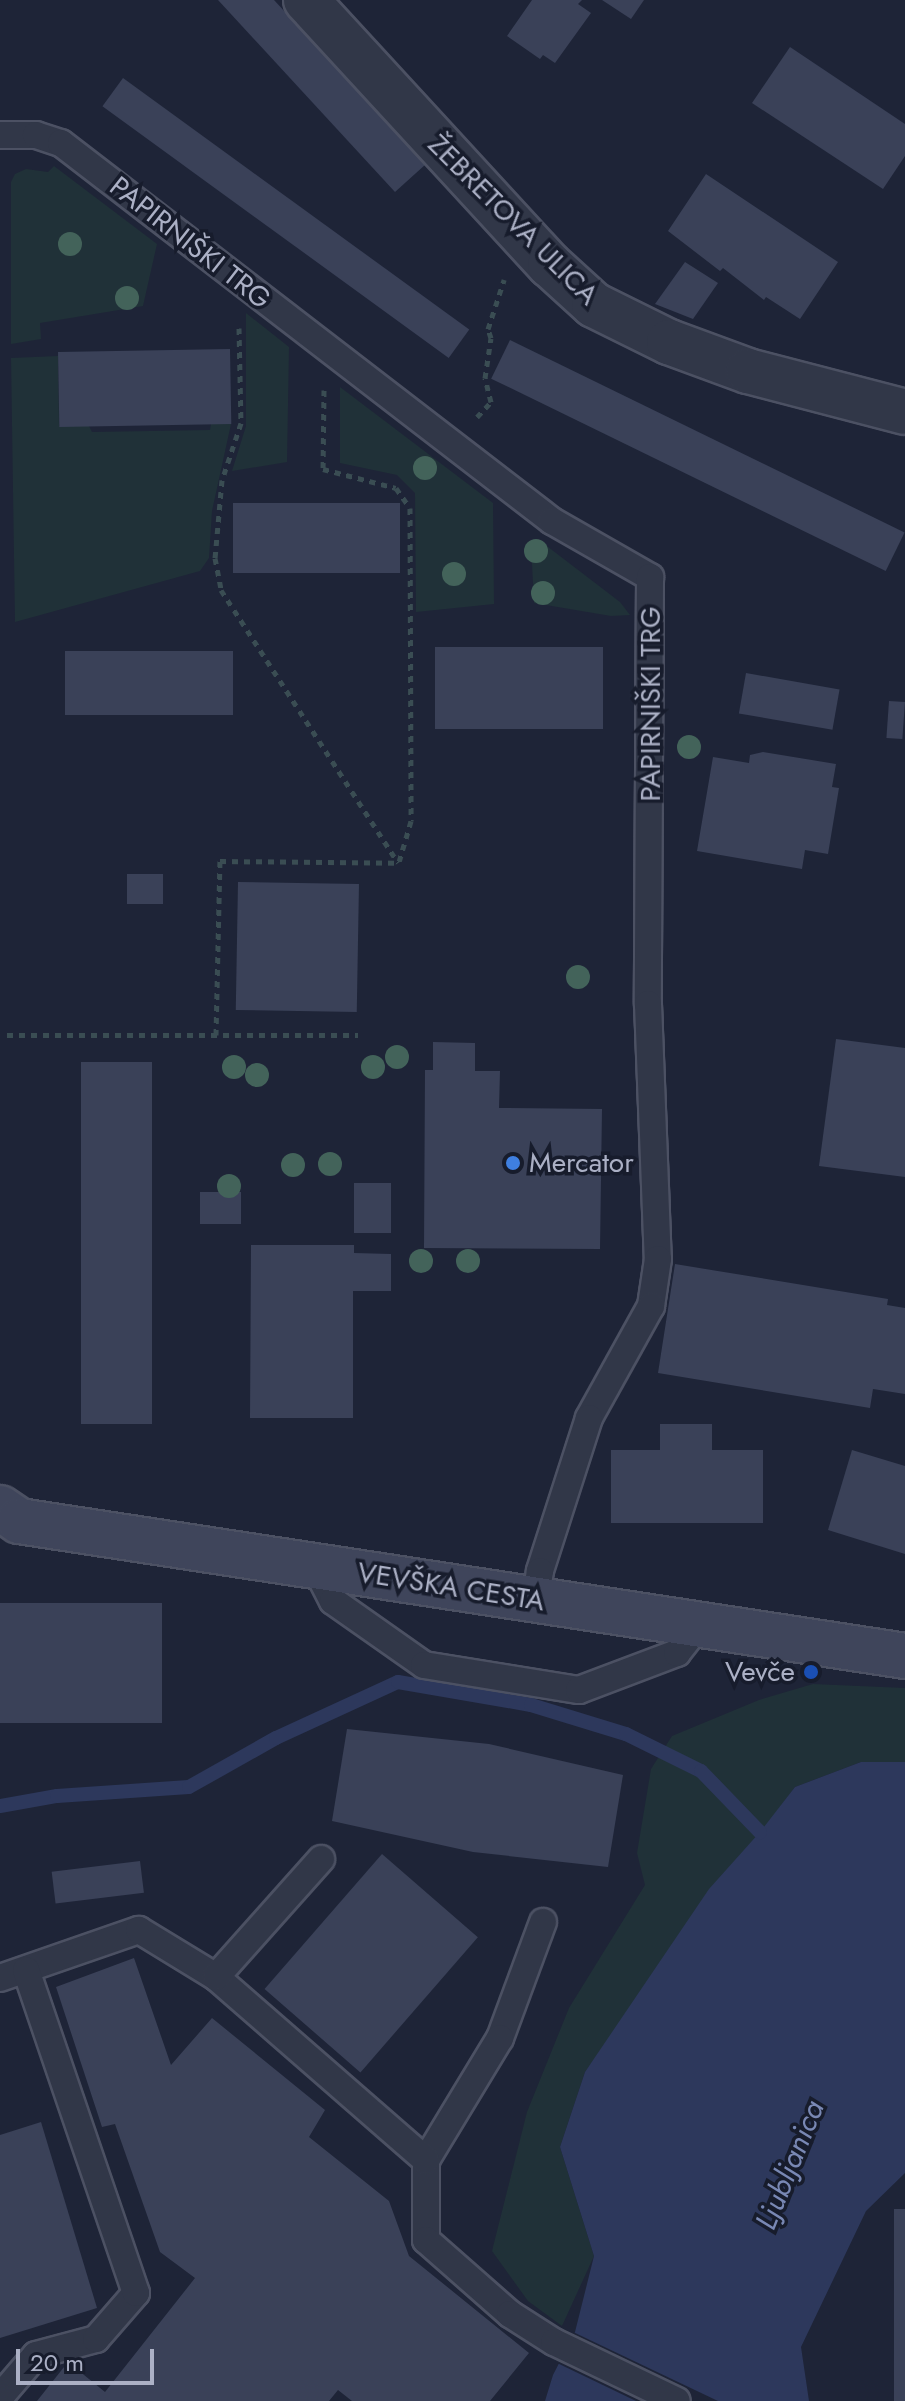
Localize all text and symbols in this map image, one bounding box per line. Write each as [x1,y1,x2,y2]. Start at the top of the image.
street label: ŽEBRETOVA ULICA [421,128,605,312]
street label: PAPIRNIŠKI TRG [103,170,277,316]
street label: PAPIRNIŠKI TRG [634,606,668,802]
place label: Mercator [529,1146,634,1180]
marker: Mercator [504,1154,522,1172]
street label: VEVŠKA CESTA [355,1556,547,1618]
place label: Vevče [725,1655,795,1689]
marker: Vevče [802,1663,820,1681]
water label: Ljubljanica [748,2095,832,2235]
scale bar [20,2333,158,2383]
text: 20 m [30,2345,84,2380]

